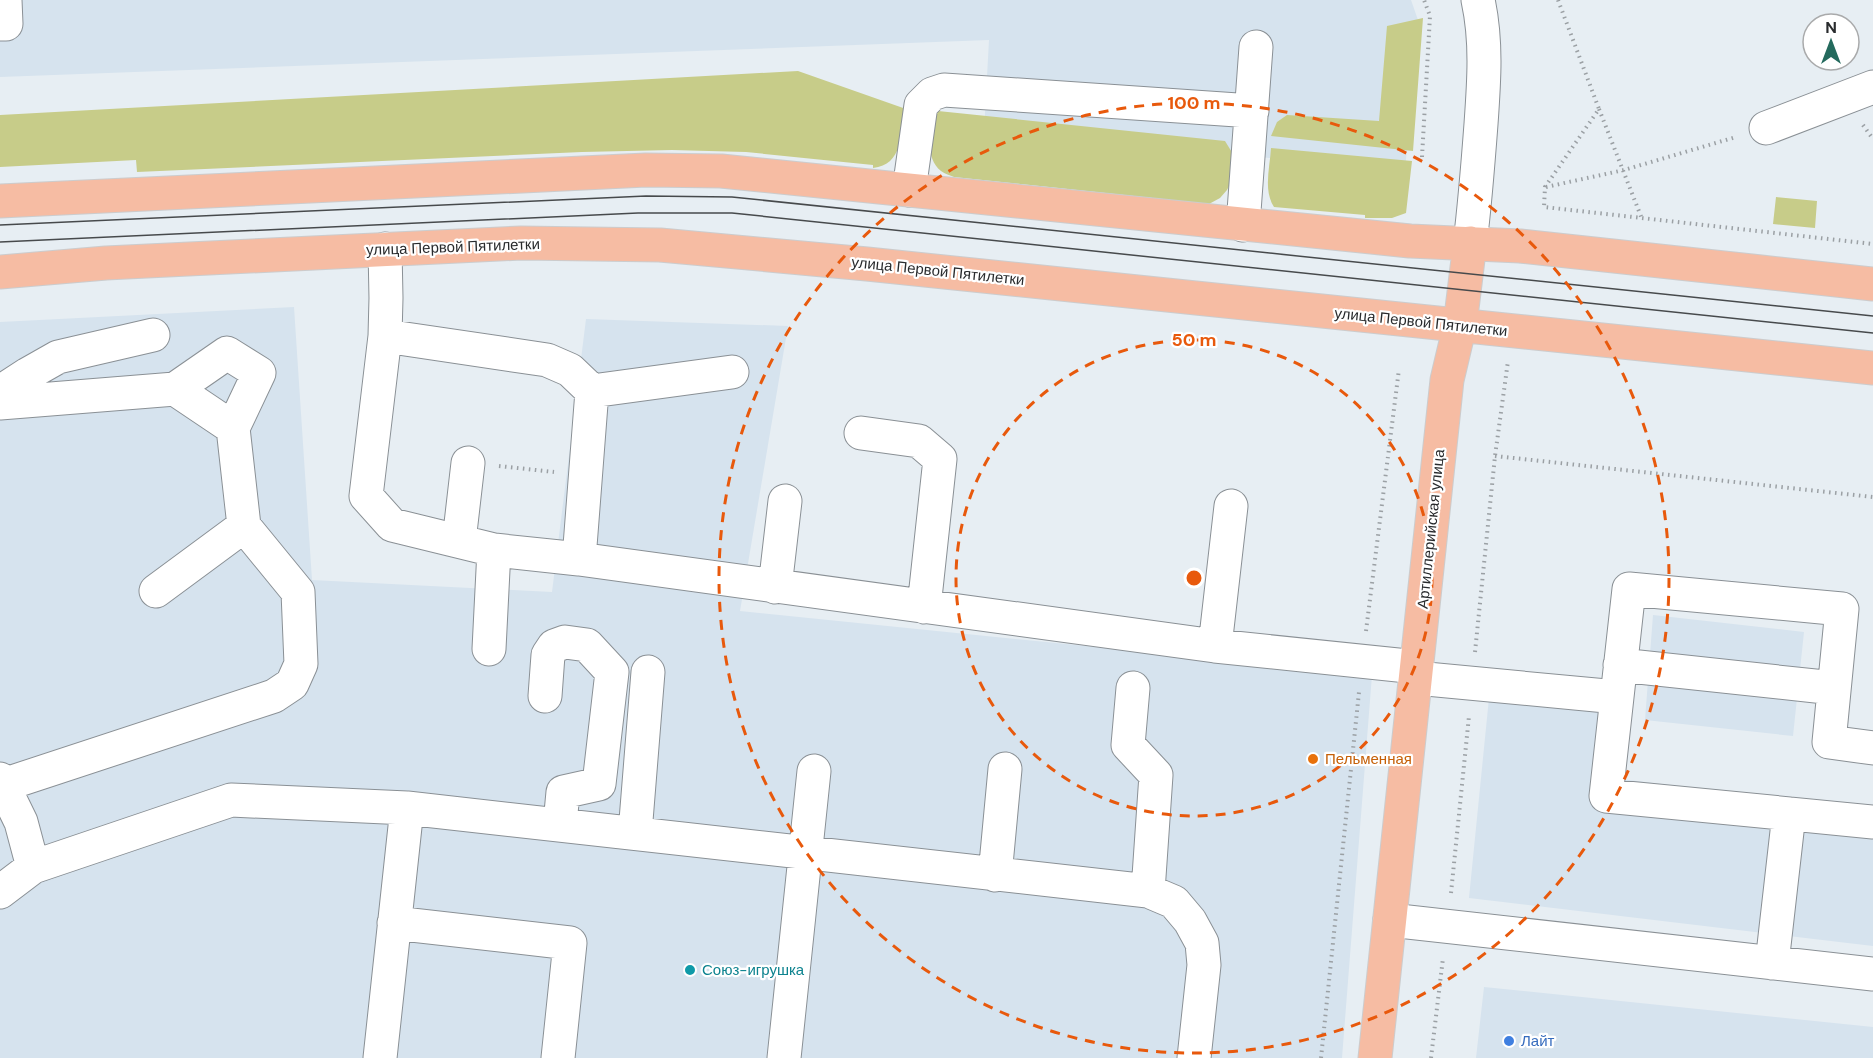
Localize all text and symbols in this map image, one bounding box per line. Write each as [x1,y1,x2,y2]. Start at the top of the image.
north arrow [1801,12,1861,72]
text: N [1825,17,1837,38]
text: 100 m [1167,91,1221,115]
street label: улица Первой Пятилетки [366,234,540,260]
street label: улица Первой Пятилетки [851,252,1025,290]
street label: улица Первой Пятилетки [1334,303,1508,341]
text: 50 m [1171,328,1217,352]
street label: Артиллерийская улица [1413,448,1449,610]
centre of rings [1184,568,1204,588]
place label: Пельменная [1325,749,1412,769]
marker: Пельменная [1306,752,1320,766]
place label: Союз-игрушка [702,960,805,980]
marker: Союз-игрушка [683,963,697,977]
place label: Лайт [1521,1031,1555,1051]
marker: Лайт [1502,1034,1516,1048]

